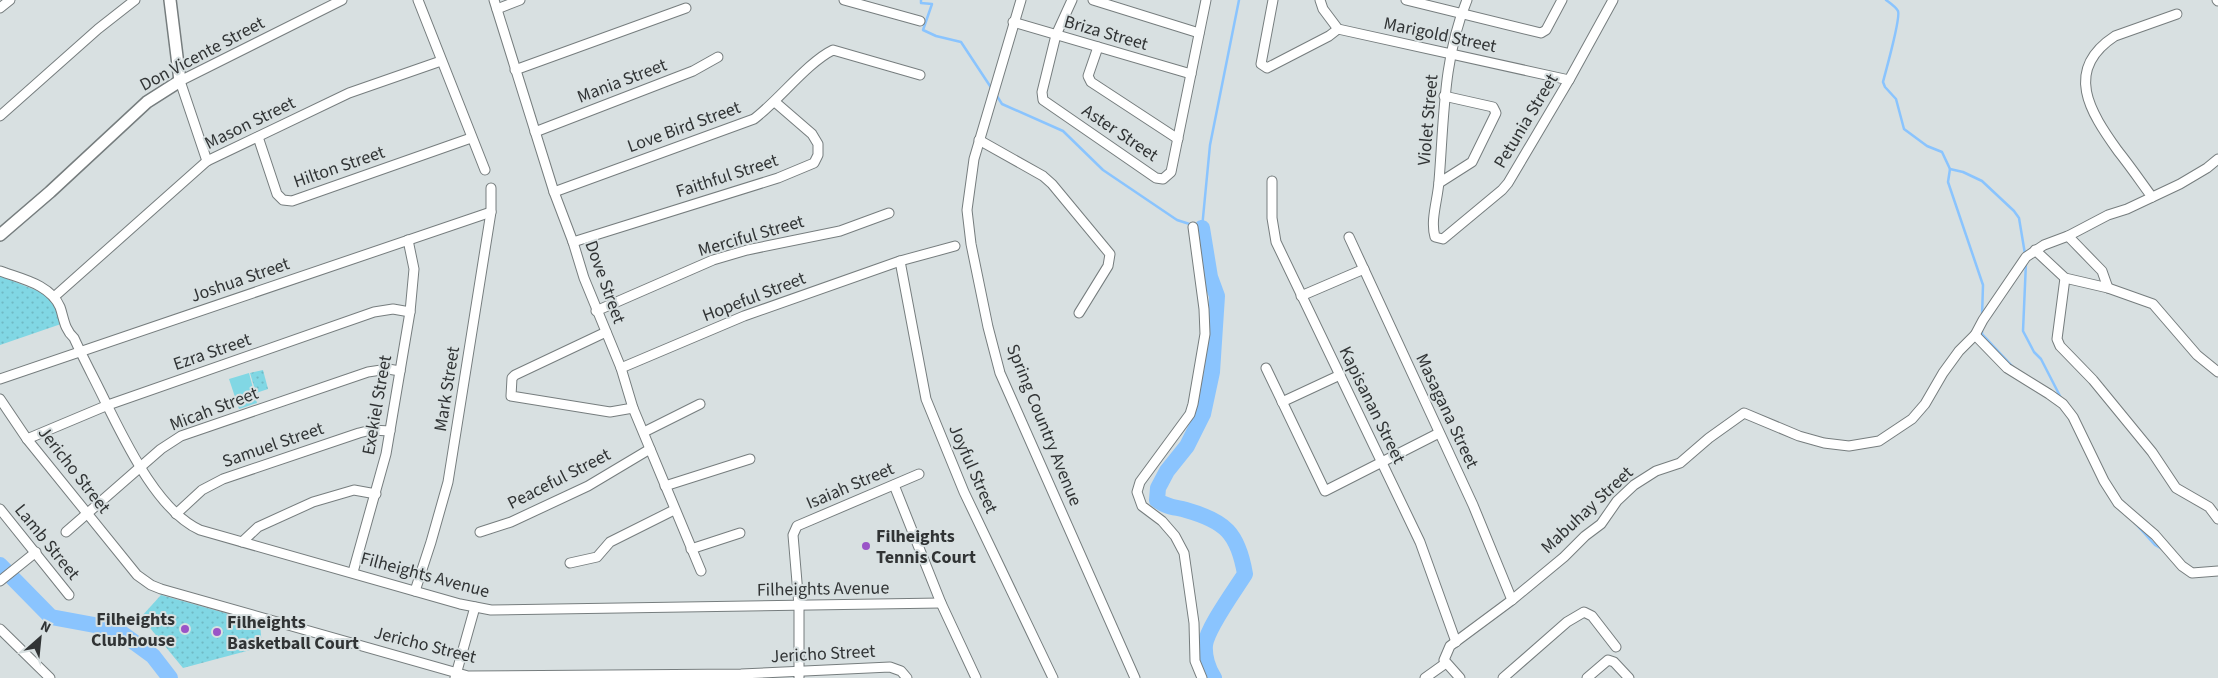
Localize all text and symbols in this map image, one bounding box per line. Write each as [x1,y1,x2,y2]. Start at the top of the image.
street label: Briza Street [1061,9,1151,57]
street label: Don Vicente Street [135,11,269,97]
street label: Marigold Street [1381,11,1499,59]
street label: Mania Street [574,52,670,110]
street label: Petunia Street [1488,69,1564,173]
street label: Violet Street [1412,73,1444,167]
street label: Mason Street [200,90,300,156]
street label: Love Bird Street [624,95,744,159]
street label: Aster Street [1077,98,1163,168]
street label: Hilton Street [290,140,388,194]
street label: Faithful Street [673,148,781,204]
street label: Merciful Street [695,209,807,263]
street label: Dove Street [578,237,632,327]
street label: Joshua Street [187,251,293,309]
street label: Hopeful Street [699,266,809,328]
street label: Ezra Street [170,327,254,377]
street label: Spring Country Avenue [1000,340,1088,510]
street label: Kapisanan Street [1333,342,1411,468]
street label: Mark Street [428,345,466,433]
street label: Masagana Street [1409,349,1485,473]
street label: Exekiel Street [356,353,398,457]
street label: Micah Street [166,381,262,437]
street label: Samuel Street [219,416,327,474]
street label: Joyful Street [942,420,1004,518]
street label: Jericho Street [32,421,116,519]
street label: Peaceful Street [503,442,615,516]
street label: Isaiah Street [802,456,898,516]
street label: Mabuhay Street [1535,461,1639,559]
street label: Lamb Street [9,499,85,585]
place label: Filheights Tennis Court [876,524,976,570]
marker: Filheights Tennis Court [860,540,872,552]
street label: Filheights Avenue [358,546,492,604]
street label: Filheights Avenue [757,575,889,603]
place label: Filheights Clubhouse [91,607,175,653]
place label: Filheights Basketball Court [227,610,359,656]
north arrow [15,613,65,663]
text: N [37,616,54,638]
street label: Jericho Street [371,620,479,670]
marker: Filheights Clubhouse [179,623,191,635]
marker: Filheights Basketball Court [211,626,223,638]
street label: Jericho Street [770,639,876,669]

